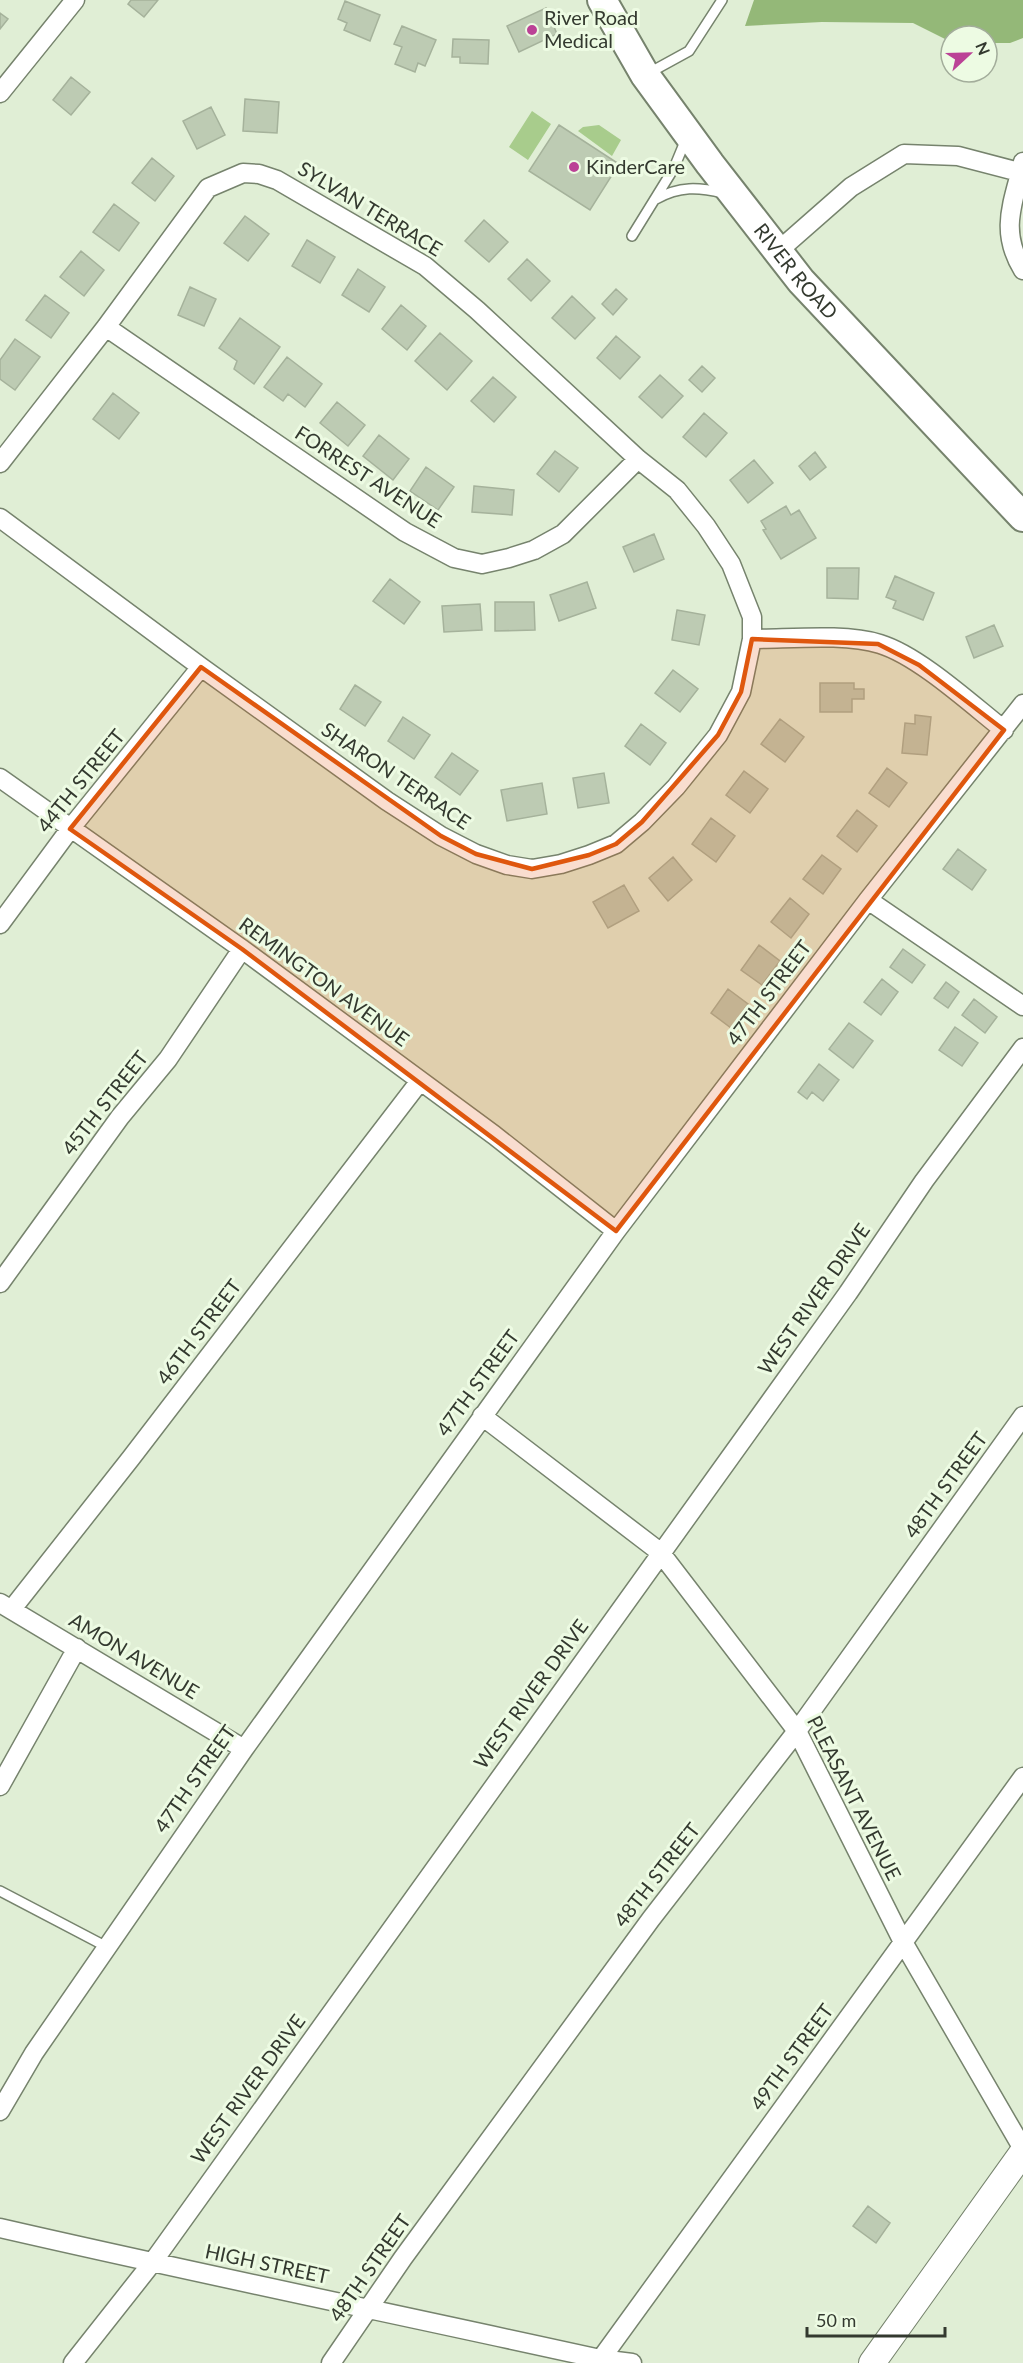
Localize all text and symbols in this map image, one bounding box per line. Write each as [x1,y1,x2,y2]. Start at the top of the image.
place label: River Road Medical [544,5,638,52]
marker: River Road Medical [525,23,539,37]
north arrow [939,24,999,84]
text: N [972,39,994,57]
place label: KinderCare [586,154,685,178]
street label: SYLVAN TERRACE [294,156,447,261]
marker: KinderCare [567,160,581,174]
street label: RIVER ROAD [750,218,843,323]
street label: FORREST AVENUE [291,420,446,532]
street label: SHARON TERRACE [318,716,476,834]
street label: 44TH STREET [31,724,129,837]
street label: REMINGTON AVENUE [235,912,414,1051]
street label: 47TH STREET [721,935,816,1050]
street label: 45TH STREET [56,1045,152,1159]
street label: WEST RIVER DRIVE [752,1218,874,1379]
street label: 46TH STREET [151,1274,246,1389]
street label: 47TH STREET [431,1324,524,1440]
street label: 48TH STREET [899,1426,992,1542]
street label: AMON AVENUE [65,1607,204,1703]
street label: WEST RIVER DRIVE [468,1614,592,1773]
street label: PLEASANT AVENUE [803,1711,907,1884]
street label: 47TH STREET [148,1720,240,1837]
street label: 48TH STREET [608,1817,704,1931]
street label: 49TH STREET [745,1998,838,2114]
street label: WEST RIVER DRIVE [185,2009,309,2168]
street label: 48TH STREET [323,2209,415,2326]
street label: HIGH STREET [203,2238,331,2288]
scale bar [807,2300,945,2338]
text: 50 m [816,2309,856,2331]

